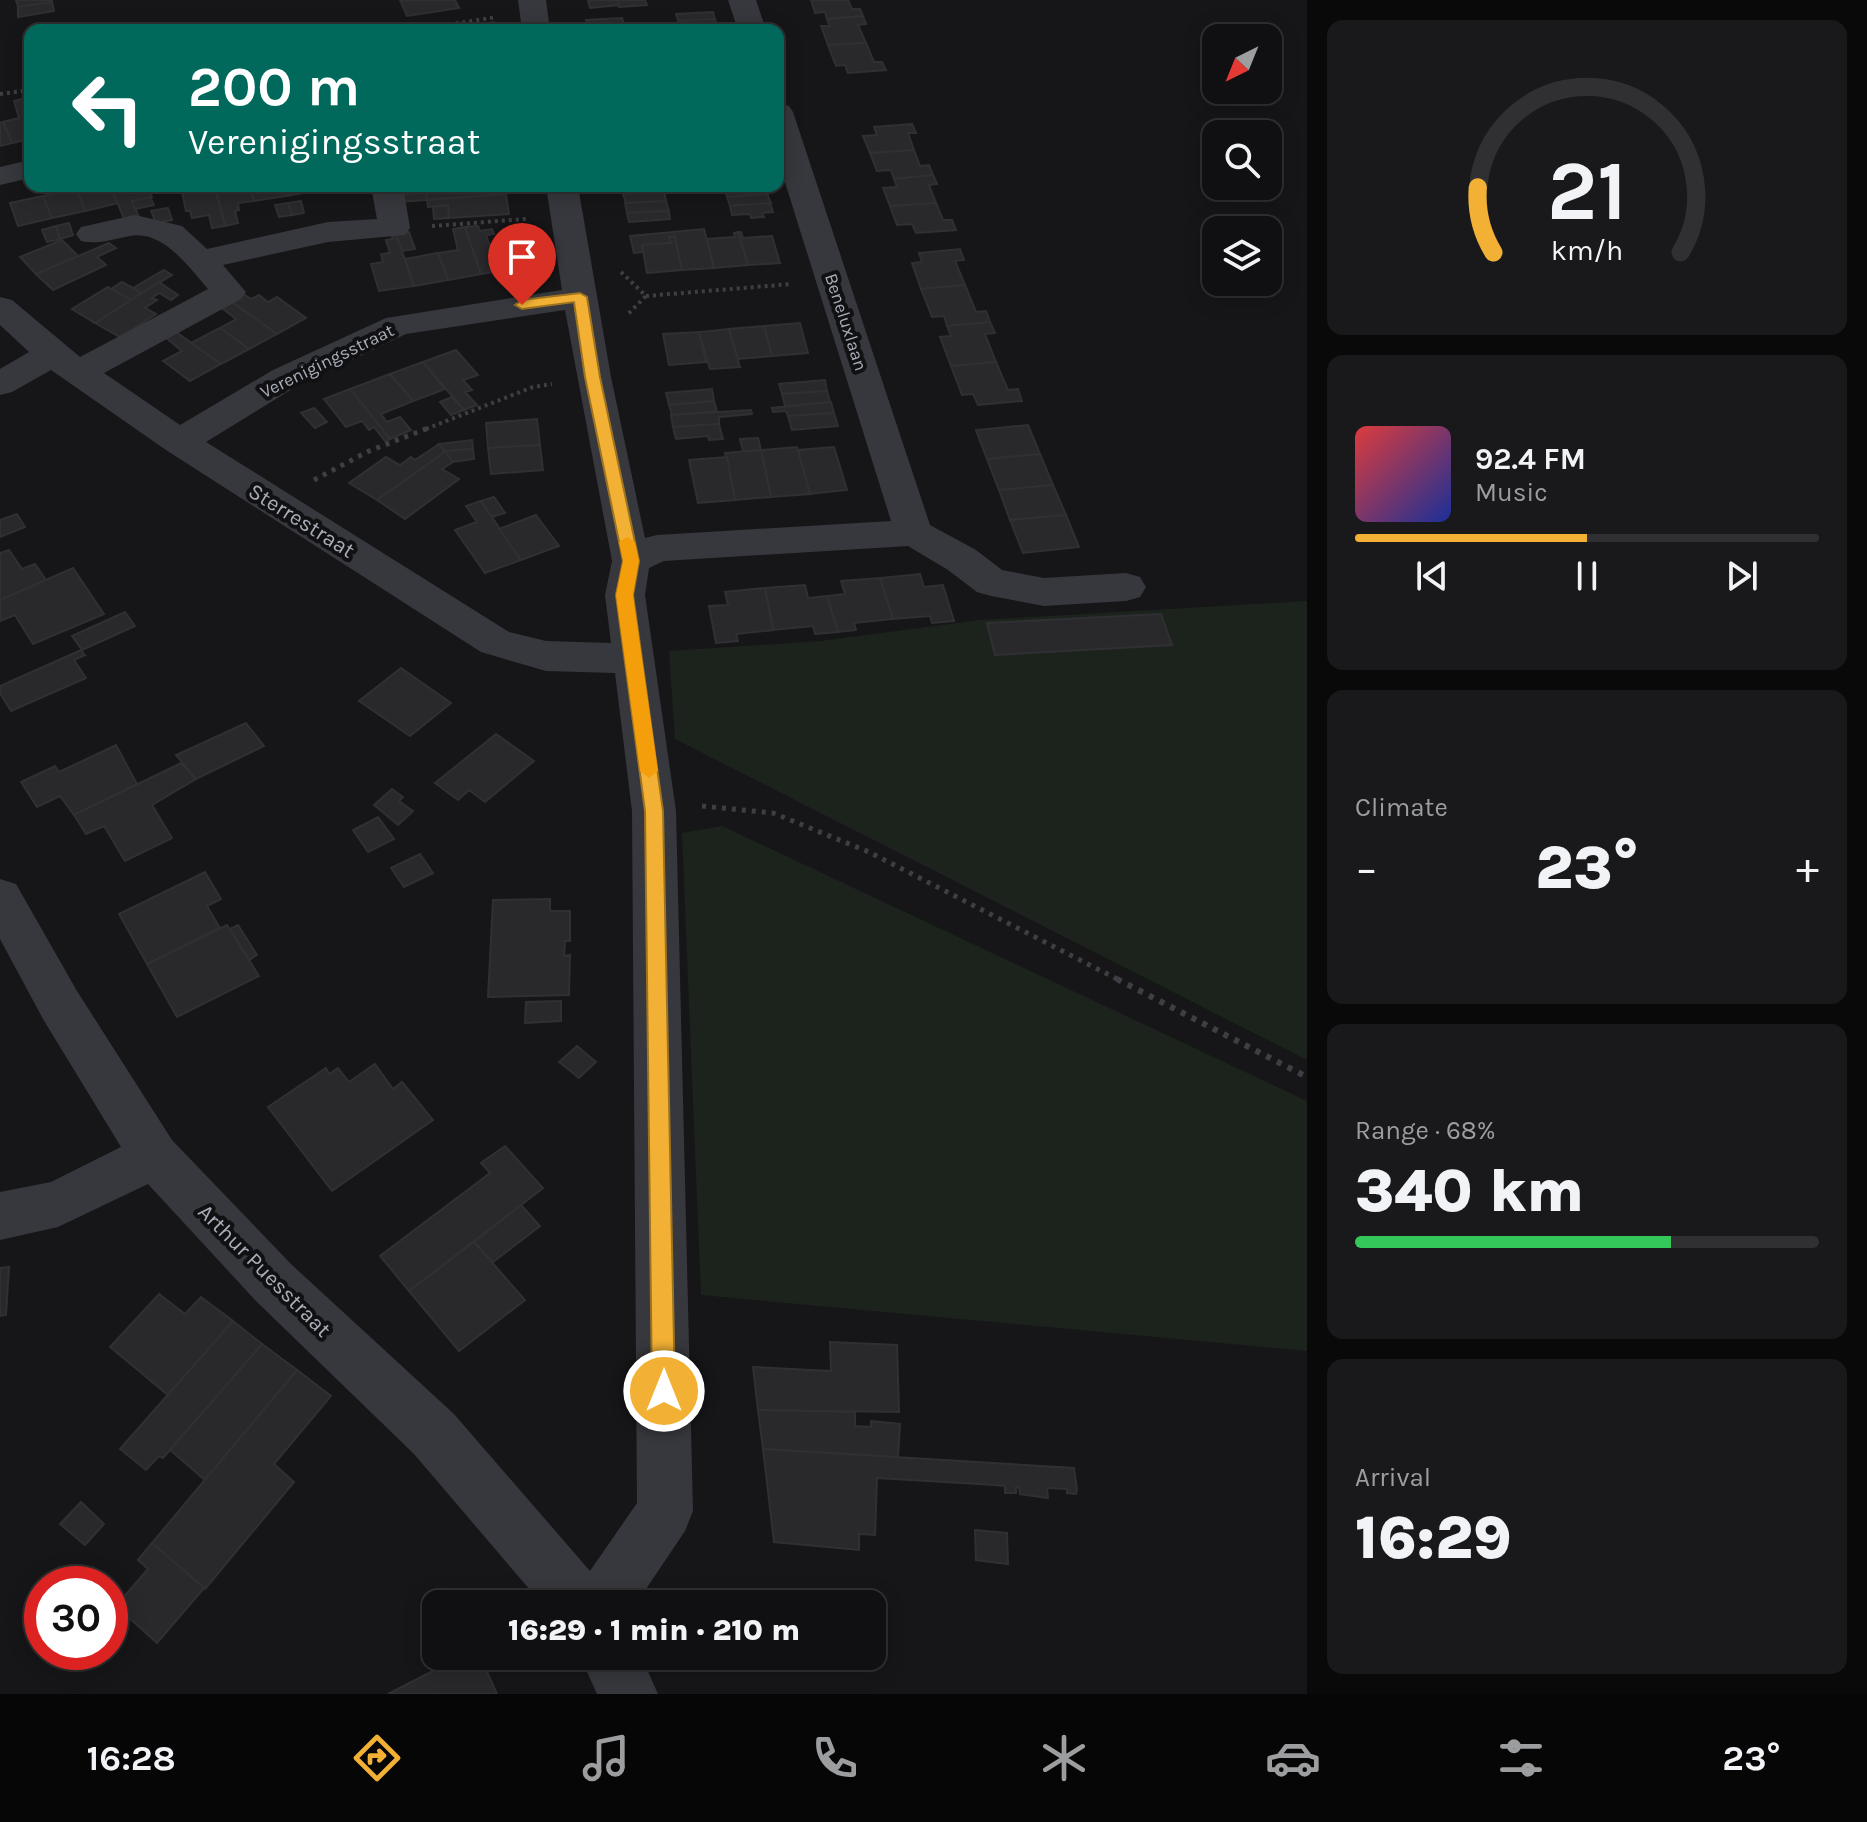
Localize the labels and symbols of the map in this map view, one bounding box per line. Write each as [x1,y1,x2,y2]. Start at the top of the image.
north arrow [1202,24,1282,104]
pin [488,223,556,305]
street label: Beneluxlaan [820,270,872,374]
street label: Verenigingsstraat [257,319,398,403]
street label: Sterrestraat [244,478,359,564]
street label: Arthur Puesstraat [192,1199,336,1343]
position arrow [622,1349,706,1433]
speed limit sign: 30 [24,1566,128,1670]

